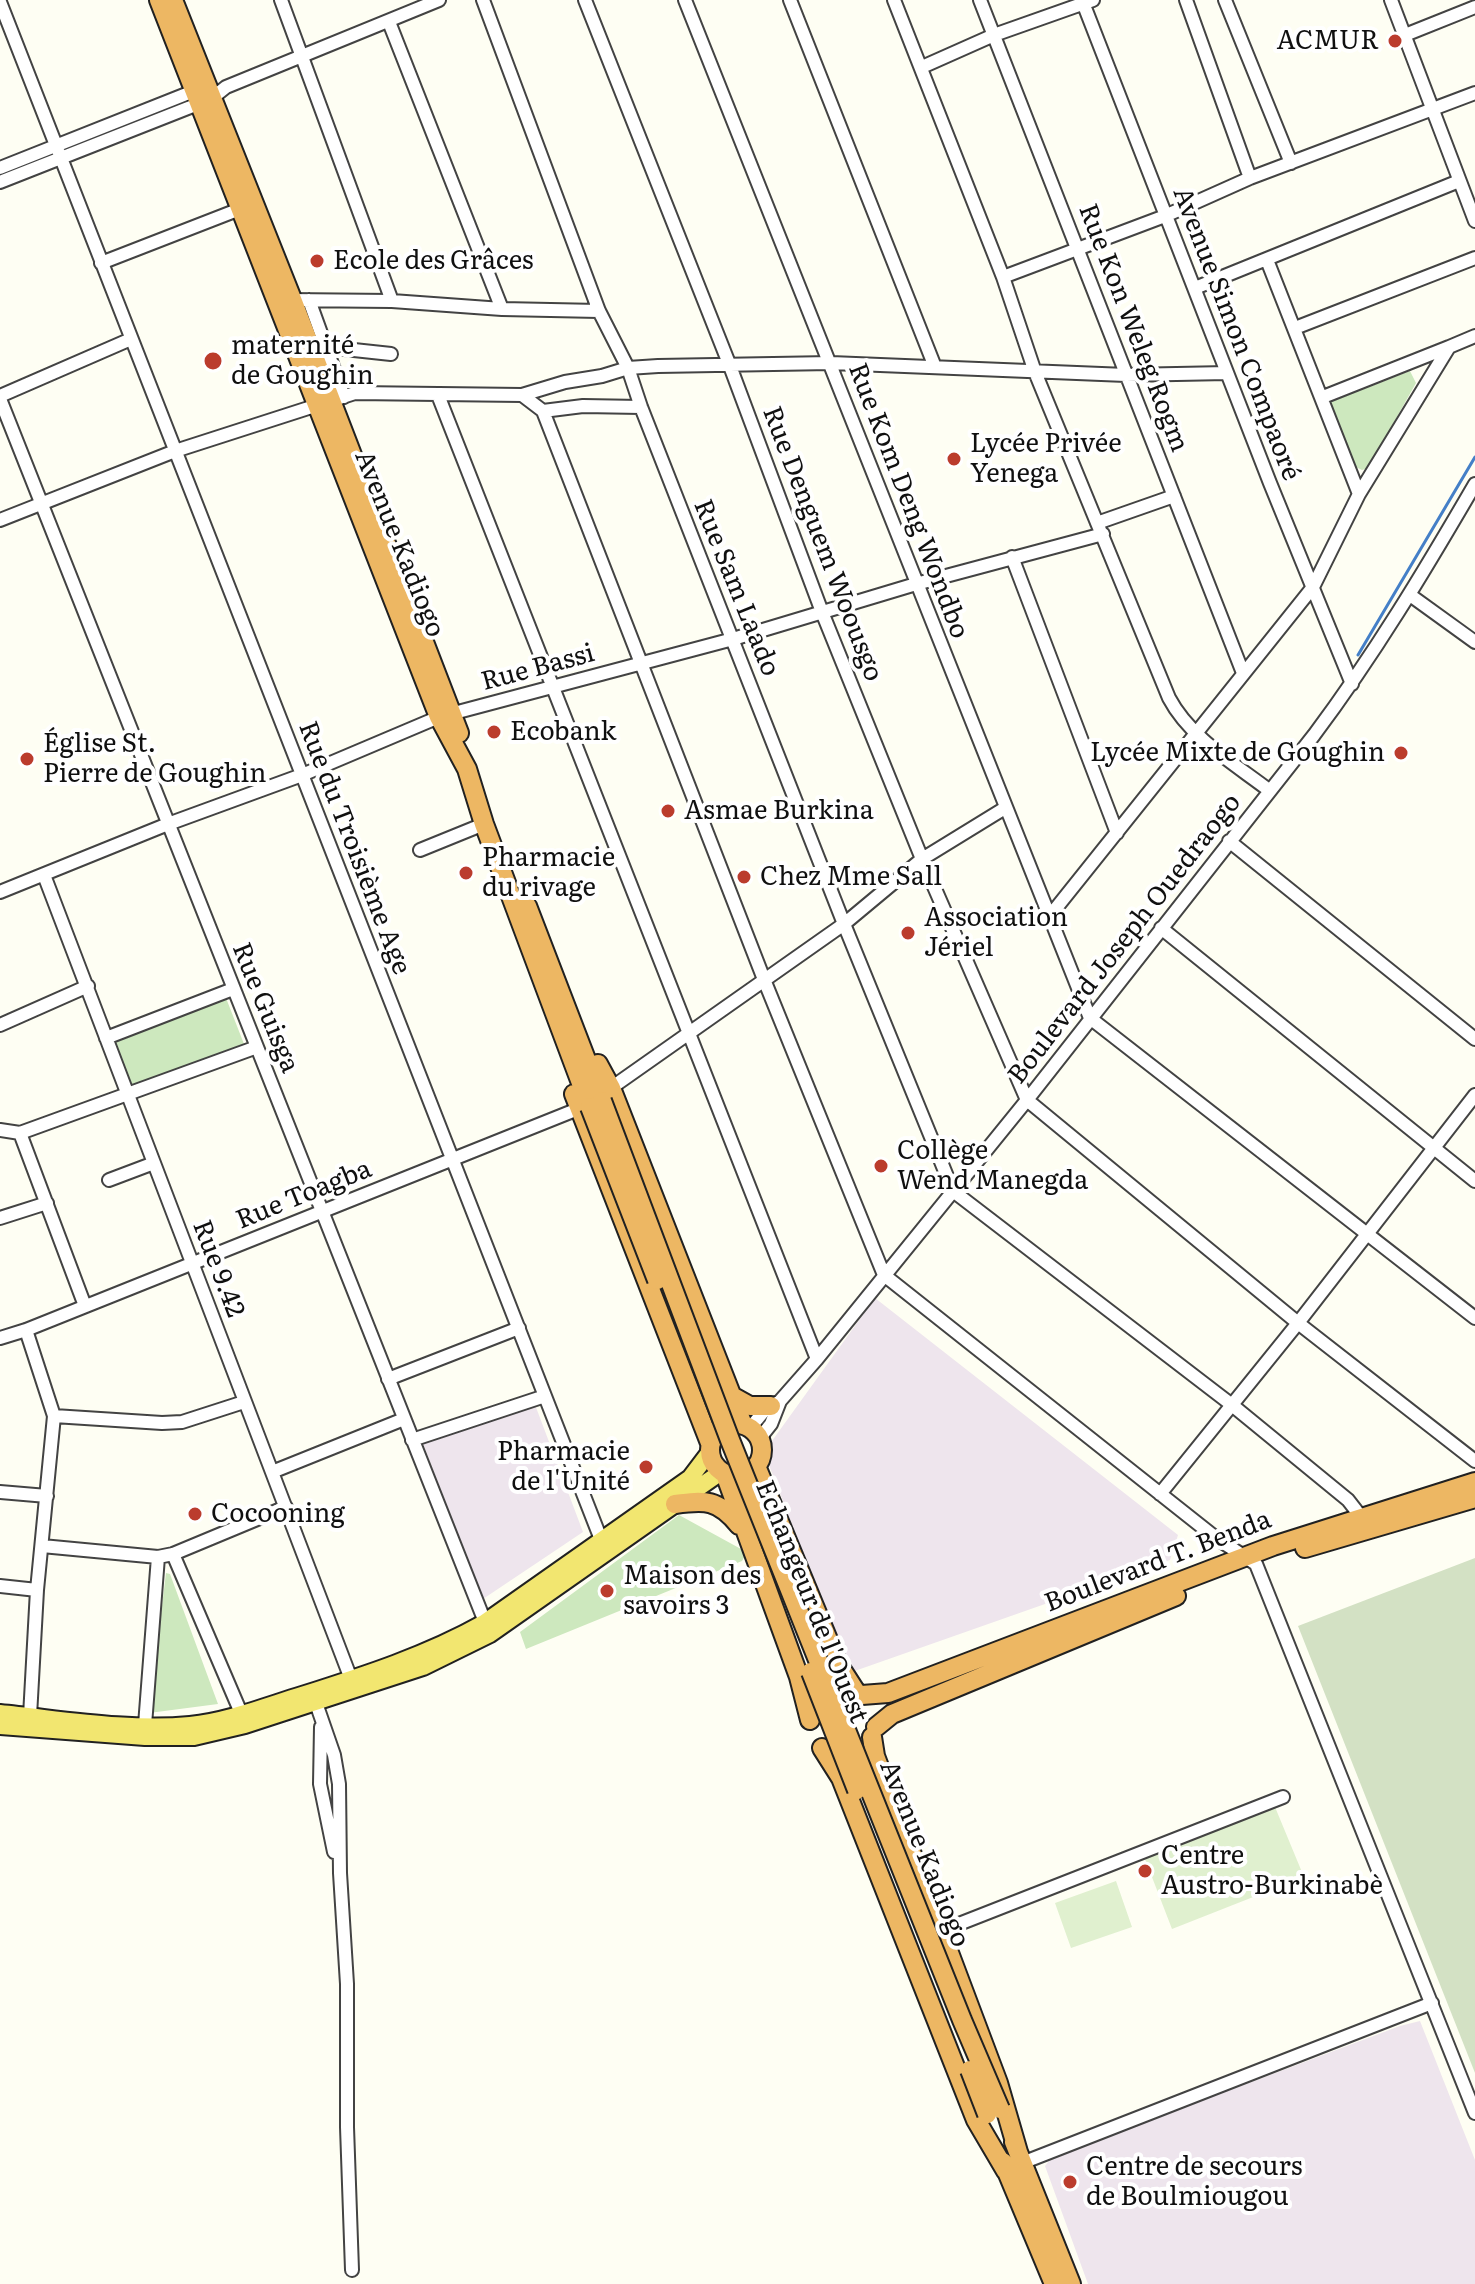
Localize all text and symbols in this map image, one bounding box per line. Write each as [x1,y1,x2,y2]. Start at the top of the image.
place label: ACMUR [1277,25,1379,57]
marker: ACMUR [1386,32,1404,50]
street label: Avenue Simon Compaoré [1166,183,1306,485]
street label: Rue Kon Weleg Rogm [1071,200,1195,456]
place label: Ecole des Grâces [333,245,533,277]
marker: Ecole des Grâces [308,252,326,270]
place label: maternité de Goughin [231,330,374,392]
marker: maternité de Goughin [202,350,224,372]
street label: Rue Kom Deng Wondbo [841,359,975,643]
street label: Rue Denguem Woousgo [755,402,889,686]
place label: Lycée Privée Yenega [970,428,1122,490]
street label: Avenue Kadiogo [347,446,451,642]
marker: Lycée Privée Yenega [945,450,963,468]
street label: Rue Sam Laado [686,495,786,681]
street label: Rue Bassi [478,638,598,698]
place label: Ecobank [510,716,616,748]
street label: Rue du Troisième Age [291,717,417,979]
marker: Ecobank [485,723,503,741]
place label: Église St. Pierre de Goughin [43,728,266,790]
place label: Lycée Mixte de Goughin [1090,737,1385,769]
marker: Lycée Mixte de Goughin [1392,744,1410,762]
marker: Église St. Pierre de Goughin [18,750,36,768]
street label: Boulevard Joseph Ouedraogo [1002,788,1248,1090]
place label: Asmae Burkina [684,795,874,827]
marker: Asmae Burkina [659,802,677,820]
place label: Pharmacie du rivage [482,842,615,904]
place label: Chez Mme Sall [760,861,942,893]
marker: Pharmacie du rivage [457,864,475,882]
marker: Chez Mme Sall [735,868,753,886]
place label: Association Jériel [924,902,1068,964]
marker: Association Jériel [899,924,917,942]
street label: Rue Guisga [225,938,305,1078]
place label: Collège Wend Manegda [897,1135,1088,1196]
street label: Rue Toagba [232,1154,376,1236]
marker: Collège Wend Manegda [872,1157,890,1175]
street label: Rue 9.42 [185,1216,251,1322]
place label: Pharmacie de l'Unité [497,1436,630,1498]
marker: Pharmacie de l'Unité [637,1458,655,1476]
street label: Echangeur de l'Ouest [748,1476,874,1728]
place label: Cocooning [211,1498,345,1530]
street label: Boulevard T. Benda [1040,1504,1276,1620]
marker: Cocooning [186,1505,204,1523]
place label: Maison des savoirs 3 [623,1560,761,1622]
marker: Maison des savoirs 3 [598,1582,616,1600]
street label: Avenue Kadiogo [872,1756,976,1952]
place label: Centre Austro-Burkinabè [1161,1840,1383,1902]
marker: Centre Austro-Burkinabè [1136,1862,1154,1880]
place label: Centre de secours de Boulmiougou [1086,2151,1303,2212]
marker: Centre de secours de Boulmiougou [1061,2173,1079,2191]

